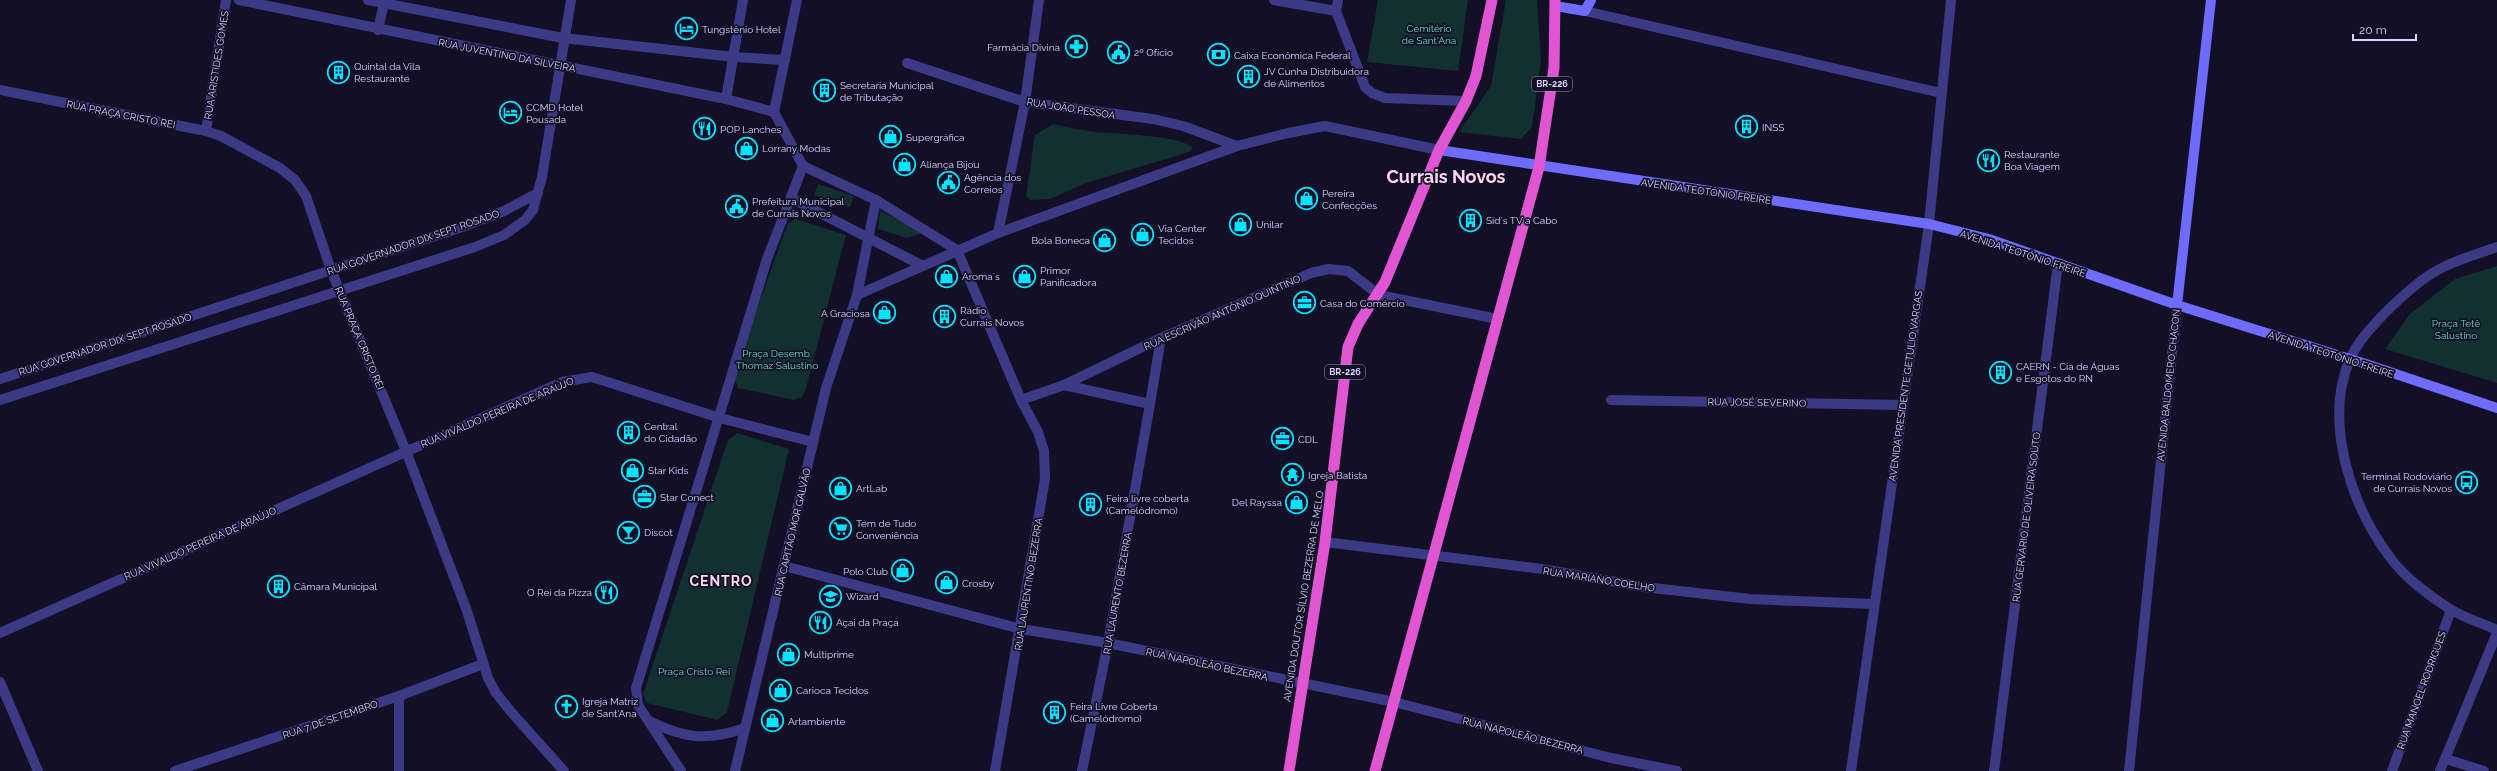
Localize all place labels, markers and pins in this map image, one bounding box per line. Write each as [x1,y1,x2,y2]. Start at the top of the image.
hotel icon: Tungstênio Hotel [674,16,700,42]
place label: Tungstênio Hotel [702,24,781,35]
pharmacy icon: Farmácia Divina [1063,34,1089,60]
public building icon: 2º Ofício [1105,39,1131,65]
place label: Farmácia Divina [987,42,1060,53]
bank icon: Caixa Econômica Federal [1206,42,1232,68]
place label: 2º Ofício [1134,47,1173,58]
place label: Caixa Econômica Federal [1234,50,1351,61]
building icon: Quintal da Vila Restaurante [325,59,351,85]
place label: Quintal da Vila Restaurante [354,61,420,84]
building icon: JV Cunha Distribuidora de Alimentos [1236,64,1262,90]
place label: JV Cunha Distribuidora de Alimentos [1264,66,1369,89]
building icon: Secretaria Municipal de Tributação [811,78,837,104]
place label: Secretaria Municipal de Tributação [840,80,934,103]
hotel icon: CCMD Hotel Pousada [497,100,523,126]
place label: CCMD Hotel Pousada [526,102,583,125]
building icon: INSS [1733,114,1759,140]
restaurant icon: POP Lanches [691,116,717,142]
place label: INSS [1762,122,1784,133]
place label: POP Lanches [720,124,782,135]
shop icon: Supergráfica [877,124,903,150]
place label: Supergráfica [906,132,964,143]
shop icon: Lorrany Modas [733,135,759,161]
place label: Lorrany Modas [762,143,831,154]
restaurant icon: Restaurante Boa Viagem [1976,147,2002,173]
place label: Restaurante Boa Viagem [2004,149,2060,172]
shop icon: Aliança Bijou [892,151,918,177]
place label: Aliança Bijou [920,159,979,170]
public building icon: Agência dos Correios [935,170,961,196]
place label: Agência dos Correios [964,172,1021,195]
shop icon: Pereira Confecções [1294,186,1320,212]
place label: Pereira Confecções [1322,188,1377,211]
public building icon: Prefeitura Municipal de Currais Novos [723,194,749,220]
place label: Prefeitura Municipal de Currais Novos [752,196,844,219]
building icon: Sid´s TV a Cabo [1458,207,1484,233]
shop icon: Unilar [1227,211,1253,237]
place label: Sid´s TV a Cabo [1486,215,1557,226]
place label: Unilar [1256,219,1284,230]
shop icon: Via Center Tecidos [1130,221,1156,247]
place label: Via Center Tecidos [1158,223,1207,246]
shop icon: Bola Boneca [1092,227,1118,253]
place label: Bola Boneca [1031,235,1090,246]
shop icon: Aroma´s [934,263,960,289]
shop icon: Primor Panificadora [1011,263,1037,289]
place label: Primor Panificadora [1040,265,1097,288]
place label: Aroma´s [962,271,1000,282]
office icon: Casa do Comércio [1292,290,1318,316]
place label: Casa do Comércio [1320,298,1405,309]
shop icon: A Graciosa [872,300,898,326]
building icon: Rádio Currais Novos [932,303,958,329]
place label: Rádio Currais Novos [960,305,1024,328]
place label: A Graciosa [821,308,870,319]
building icon: CAERN - Cia de Águas e Esgotos do RN [1988,359,2014,385]
place label: CAERN - Cia de Águas e Esgotos do RN [2016,361,2120,384]
building icon: Central do Cidadão [616,419,642,445]
place label: Central do Cidadão [644,421,697,444]
office icon: CDL [1270,426,1296,452]
place label: CDL [1298,434,1318,445]
shop icon: Star Kids [620,457,646,483]
temple icon: Igreja Batista [1280,462,1306,488]
place label: Star Kids [648,465,688,476]
bus stop icon: Terminal Rodoviário de Currais Novos [2454,469,2480,495]
place label: Igreja Batista [1308,470,1367,481]
place label: Terminal Rodoviário de Currais Novos [2361,471,2452,494]
shop icon: ArtLab [827,475,853,501]
place label: ArtLab [856,483,887,494]
office icon: Star Conect [631,484,657,510]
shop icon: Del Rayssa [1284,489,1310,515]
building icon: Feira livre coberta (Camelódromo) [1078,491,1104,517]
place label: Star Conect [660,492,715,503]
place label: Feira livre coberta (Camelódromo) [1106,493,1189,516]
place label: Del Rayssa [1232,497,1282,508]
supermarket icon: Tem de Tudo Conveniência [828,516,854,542]
place label: Tem de Tudo Conveniência [856,518,918,541]
bar icon: Discot [616,519,642,545]
place label: Discot [644,527,673,538]
shop icon: Polo Club [890,558,916,584]
place label: Polo Club [843,566,888,577]
shop icon: Crosby [933,570,959,596]
building icon: Câmara Municipal [266,573,292,599]
place label: Crosby [962,578,995,589]
restaurant icon: O Rei da Pizza [594,579,620,605]
place label: Câmara Municipal [294,581,377,592]
school or university icon: Wizard [818,583,844,609]
place label: O Rei da Pizza [527,587,592,598]
place label: Wizard [846,591,879,602]
restaurant icon: Açai da Praça [807,609,833,635]
place label: Açai da Praça [836,617,899,628]
shop icon: Multiprime [776,641,802,667]
place label: Multiprime [804,649,854,660]
shop icon: Carioca Tecidos [767,677,793,703]
place label: Carioca Tecidos [796,685,869,696]
church icon: Igreja Matriz de Sant'Ana [553,694,579,720]
place label: Igreja Matriz de Sant'Ana [582,696,638,719]
building icon: Feira Livre Coberta (Camelódromo) [1042,699,1068,725]
place label: Feira Livre Coberta (Camelódromo) [1070,701,1157,724]
shop icon: Artambiente [760,708,786,734]
place label: Artambiente [788,716,846,727]

